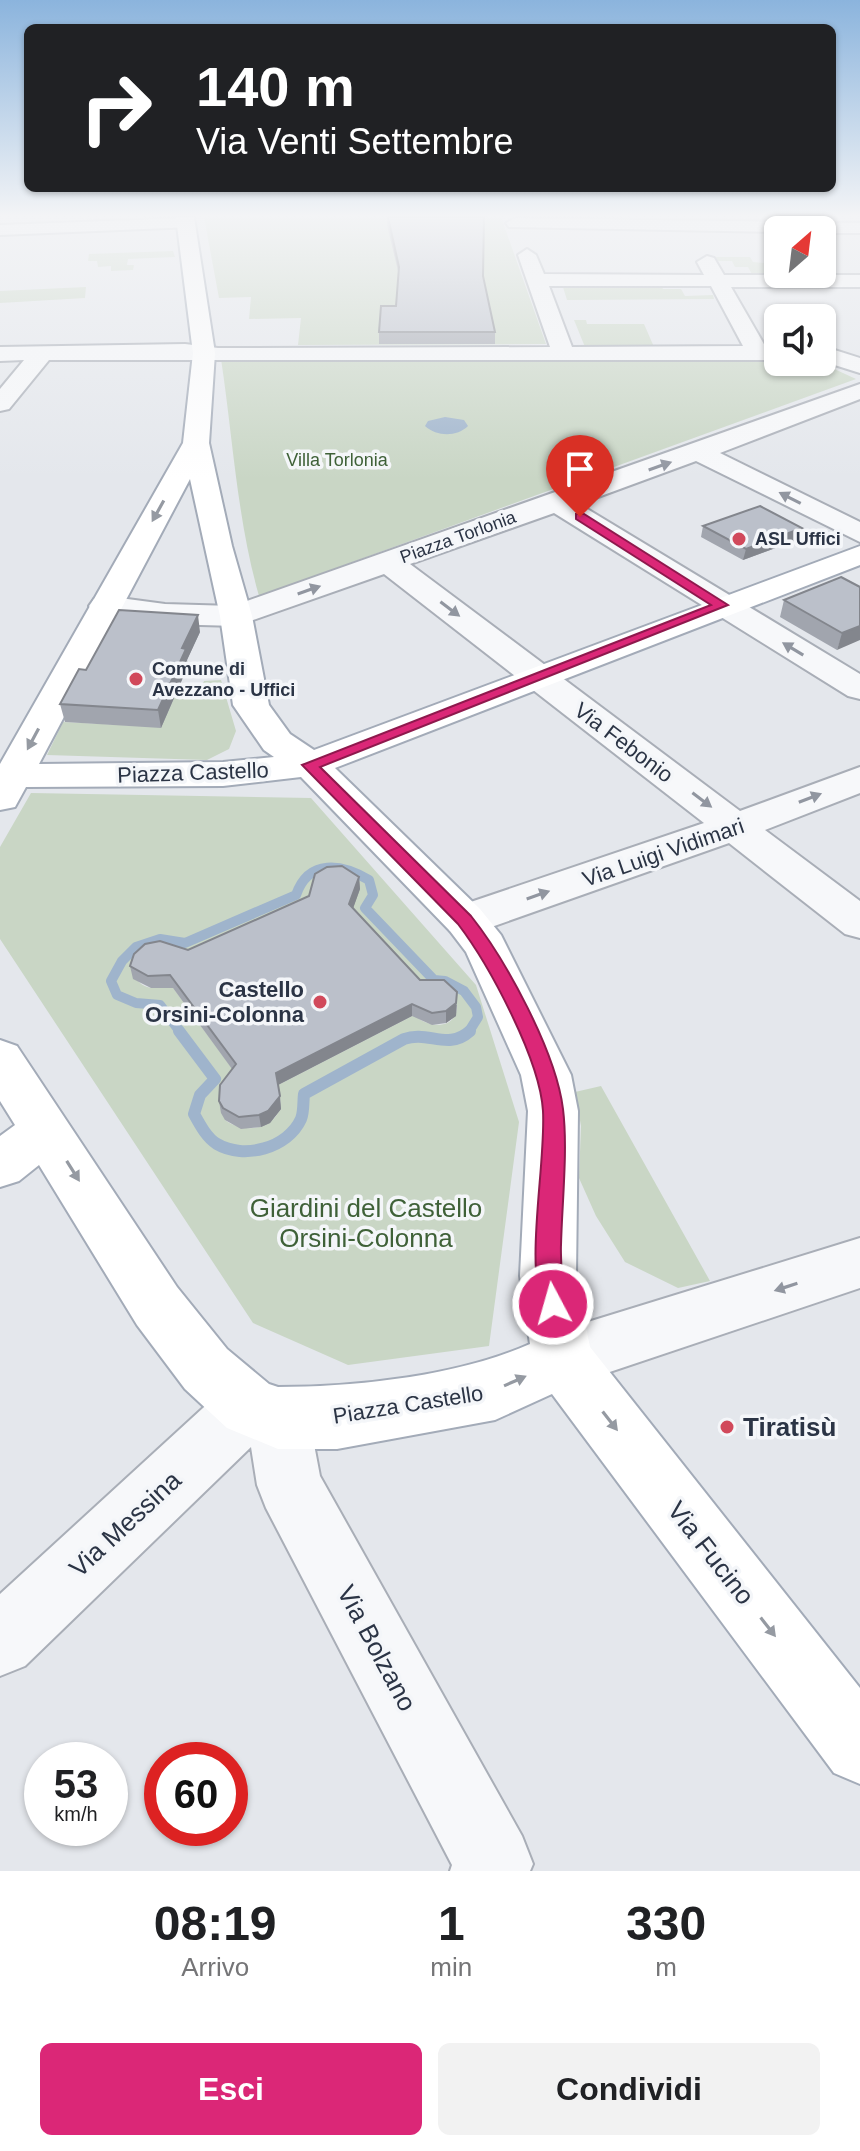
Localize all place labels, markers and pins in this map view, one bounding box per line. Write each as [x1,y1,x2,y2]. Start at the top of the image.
pin [546,435,614,517]
place label: ASL Uffici [755,529,841,549]
marker: ASL Uffici [730,530,748,548]
place label: Comune di Avezzano - Uffici [152,659,295,700]
marker: Comune di Avezzano - Uffici [127,670,145,688]
place label: Castello Orsini-Colonna [145,977,305,1027]
marker: Castello Orsini-Colonna [311,993,329,1011]
place label: Tiratisù [743,1412,836,1442]
marker: Tiratisù [718,1418,736,1436]

